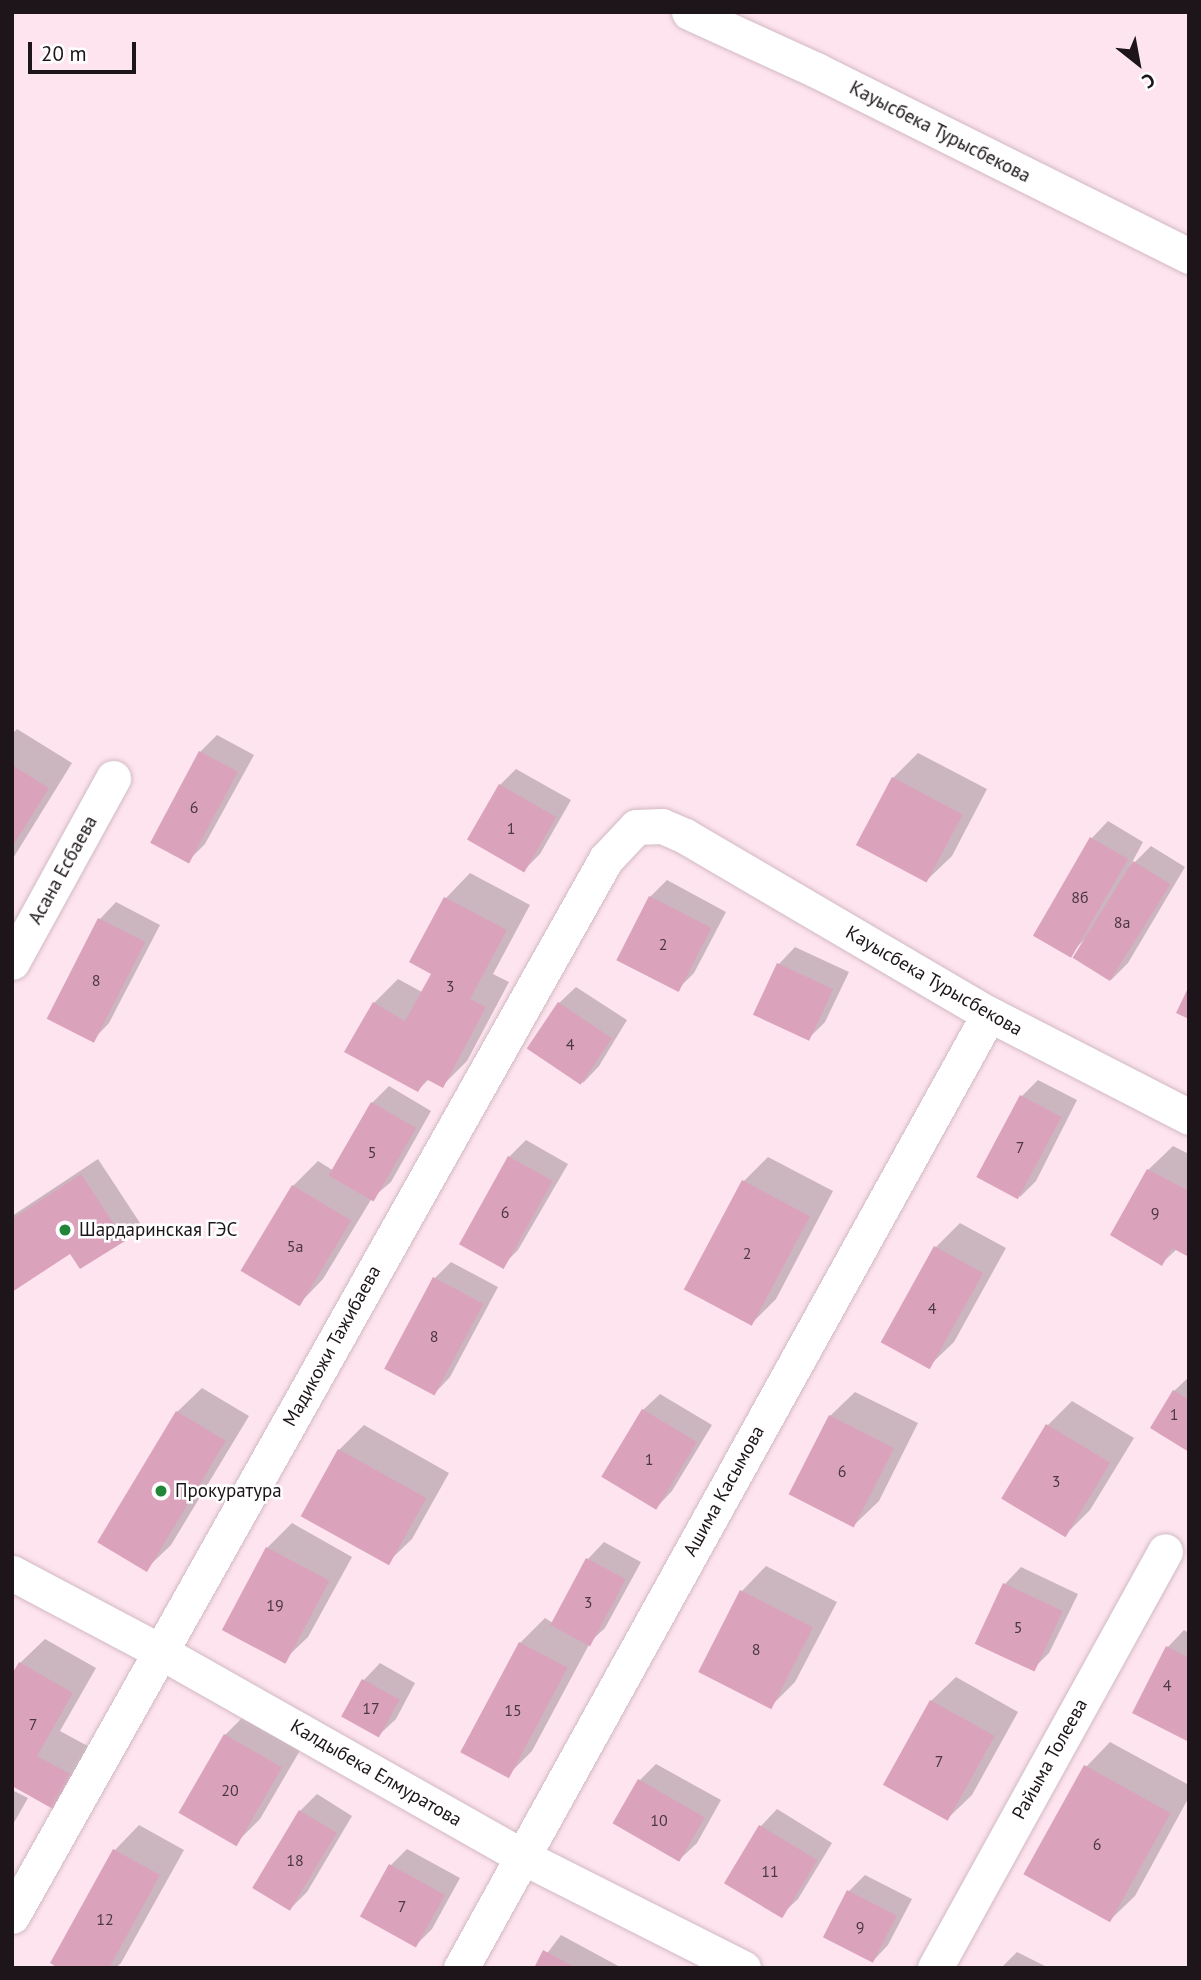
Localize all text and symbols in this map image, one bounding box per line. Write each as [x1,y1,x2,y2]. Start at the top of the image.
scale bar [32,28,140,72]
north arrow [1103,28,1173,98]
text: 20 m [41,40,87,67]
text: С [1138,68,1160,94]
street label: Кауысбека Турысбекова [845,76,1035,188]
house number: 6 [190,797,198,817]
street label: Асана Есбаева [24,812,102,928]
house number: 1 [507,818,515,838]
house number: 8б [1071,887,1089,907]
house number: 8а [1114,912,1130,932]
street label: Кауысбека Турысбекова [841,921,1027,1041]
house number: 2 [659,934,667,954]
house number: 8 [92,970,100,990]
house number: 3 [446,976,454,996]
house number: 4 [566,1034,574,1054]
house number: 7 [1016,1137,1024,1157]
house number: 5 [368,1142,376,1162]
house number: 6 [501,1202,509,1222]
house number: 9 [1151,1203,1159,1223]
place label: Шардаринская ГЭС [79,1219,237,1241]
marker: Шардаринская ГЭС [57,1222,73,1238]
house number: 5а [287,1236,303,1256]
house number: 2 [743,1243,751,1263]
street label: Мадикожи Тажибаева [278,1261,386,1431]
house number: 4 [928,1298,936,1318]
house number: 8 [430,1326,438,1346]
house number: 1 [1170,1404,1178,1424]
street label: Ашима Касымова [679,1422,769,1560]
house number: 1 [645,1449,653,1469]
house number: 6 [838,1461,846,1481]
house number: 3 [1052,1471,1060,1491]
place label: Прокуратура [175,1480,282,1502]
marker: Прокуратура [153,1483,169,1499]
house number: 3 [584,1592,592,1612]
house number: 19 [266,1595,284,1615]
house number: 5 [1014,1617,1022,1637]
house number: 8 [752,1639,760,1659]
house number: 4 [1163,1675,1171,1695]
street label: Райыма Толеева [1007,1695,1093,1823]
house number: 17 [362,1698,380,1718]
house number: 15 [504,1700,522,1720]
house number: 7 [29,1714,37,1734]
street label: Калдыбека Елмуратова [286,1715,466,1831]
house number: 7 [935,1751,943,1771]
house number: 20 [221,1780,239,1800]
house number: 10 [650,1810,668,1830]
house number: 6 [1093,1834,1101,1854]
house number: 18 [286,1850,304,1870]
house number: 11 [761,1861,779,1881]
house number: 7 [398,1896,406,1916]
house number: 12 [96,1909,114,1929]
house number: 9 [856,1917,864,1937]

